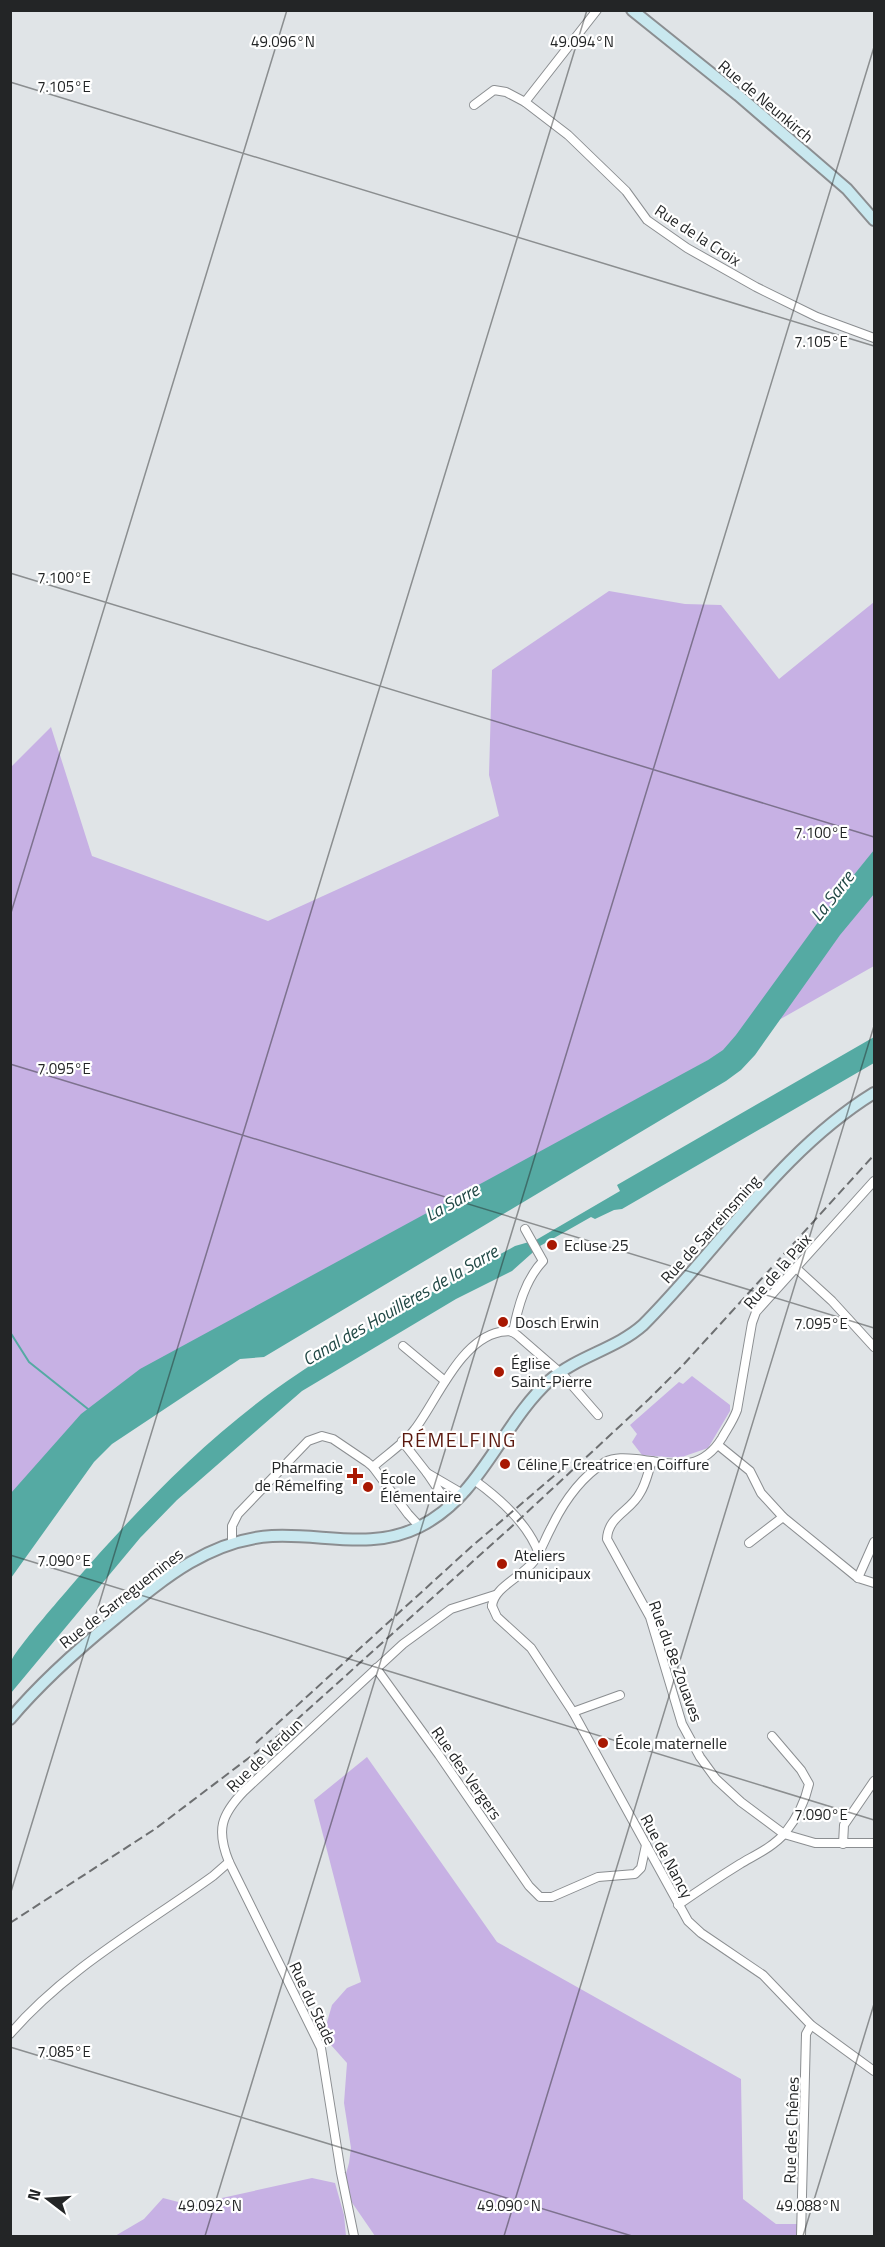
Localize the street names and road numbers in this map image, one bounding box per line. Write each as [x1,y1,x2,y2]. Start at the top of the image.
street label: Rue de Neunkirch [713,54,819,148]
street label: Rue de la Croix [650,198,746,272]
street label: Rue de Sarreinsming [655,1169,765,1289]
street label: Rue de la Paix [737,1228,817,1314]
street label: Rue de Sarreguemines [54,1542,188,1654]
street label: Rue du 8e Zouaves [643,1597,709,1725]
street label: Rue de Verdun [221,1712,307,1798]
street label: Rue des Vergers [426,1721,508,1825]
street label: Rue de Nancy [635,1810,699,1903]
street label: Rue du Stade [283,1958,343,2048]
street label: Rue des Chênes [777,2076,805,2184]

